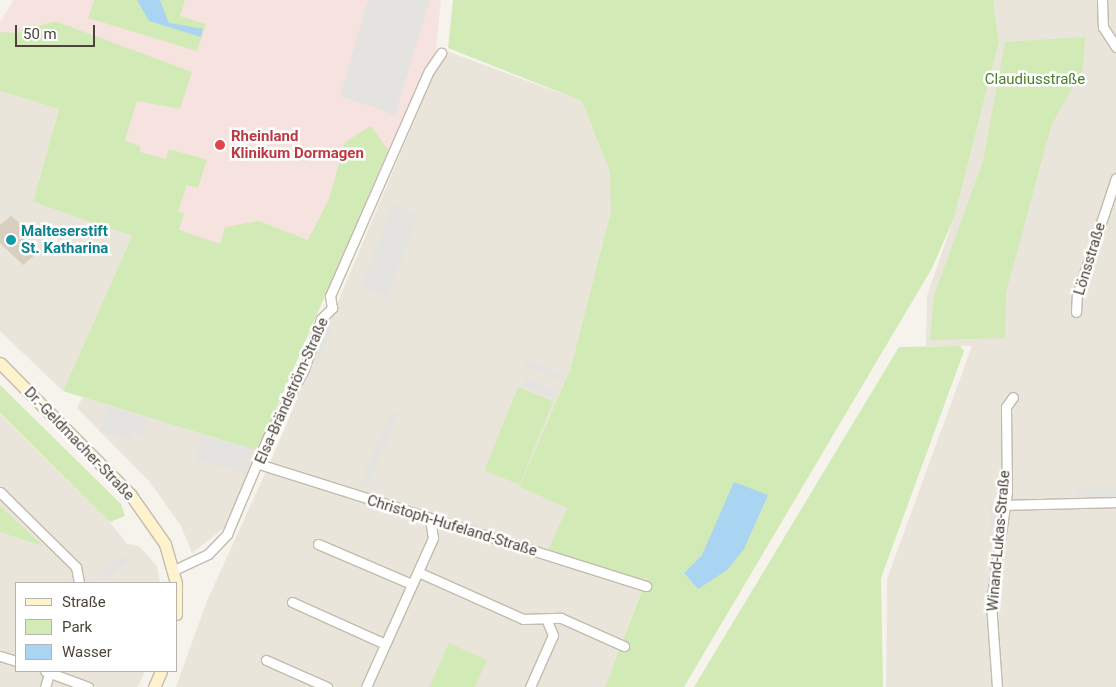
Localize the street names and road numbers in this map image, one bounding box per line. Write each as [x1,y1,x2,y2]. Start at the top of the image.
street label: Lönsstraße [1070,220,1110,298]
street label: Elsa-Brändström-Straße [252,315,332,467]
street label: Dr.-Geldmacher-Straße [20,384,138,504]
street label: Winand-Lukas-Straße [984,470,1014,612]
street label: Christoph-Hufeland-Straße [365,492,539,560]

